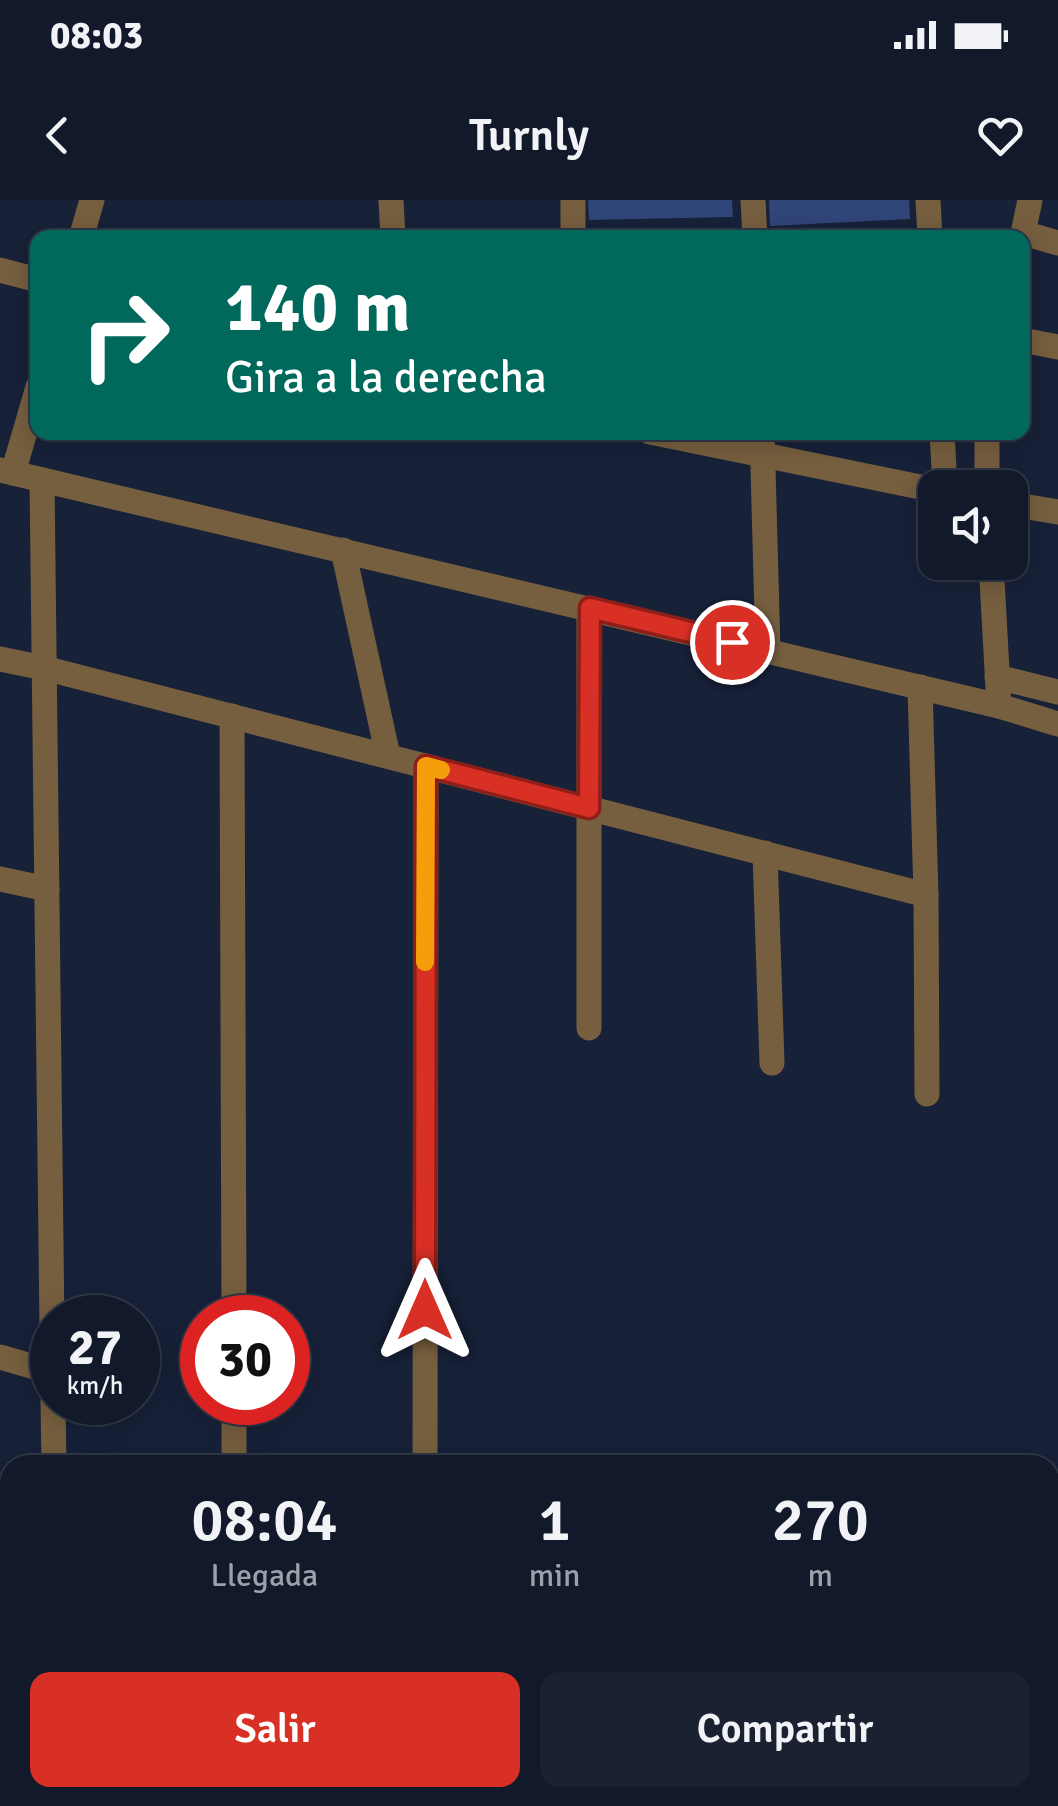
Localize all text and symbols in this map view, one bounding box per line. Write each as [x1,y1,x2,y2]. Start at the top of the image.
text: 08:03 [50,12,143,59]
icon: back [30,108,85,163]
text: Turnly [469,108,589,163]
icon: heart [973,108,1028,163]
text: 140 m [225,264,410,350]
icon: right [60,270,190,400]
text: Gira a la derecha [225,350,547,405]
map controls [918,470,1028,580]
button: sound [918,470,1028,580]
pin [690,600,775,685]
icon: arrive [705,615,760,670]
position arrow [373,1258,477,1362]
speed limit sign: 30 [180,1295,310,1425]
text: 27 [68,1317,122,1379]
text: km/h [67,1370,123,1401]
text: 08:04 [191,1484,338,1558]
text: 1 [538,1484,571,1558]
text: 270 [772,1484,869,1558]
text: Llegada [211,1556,318,1595]
text: min [529,1556,580,1595]
text: m [807,1556,833,1595]
button: Salir [30,1672,520,1787]
button: Compartir [540,1672,1030,1787]

